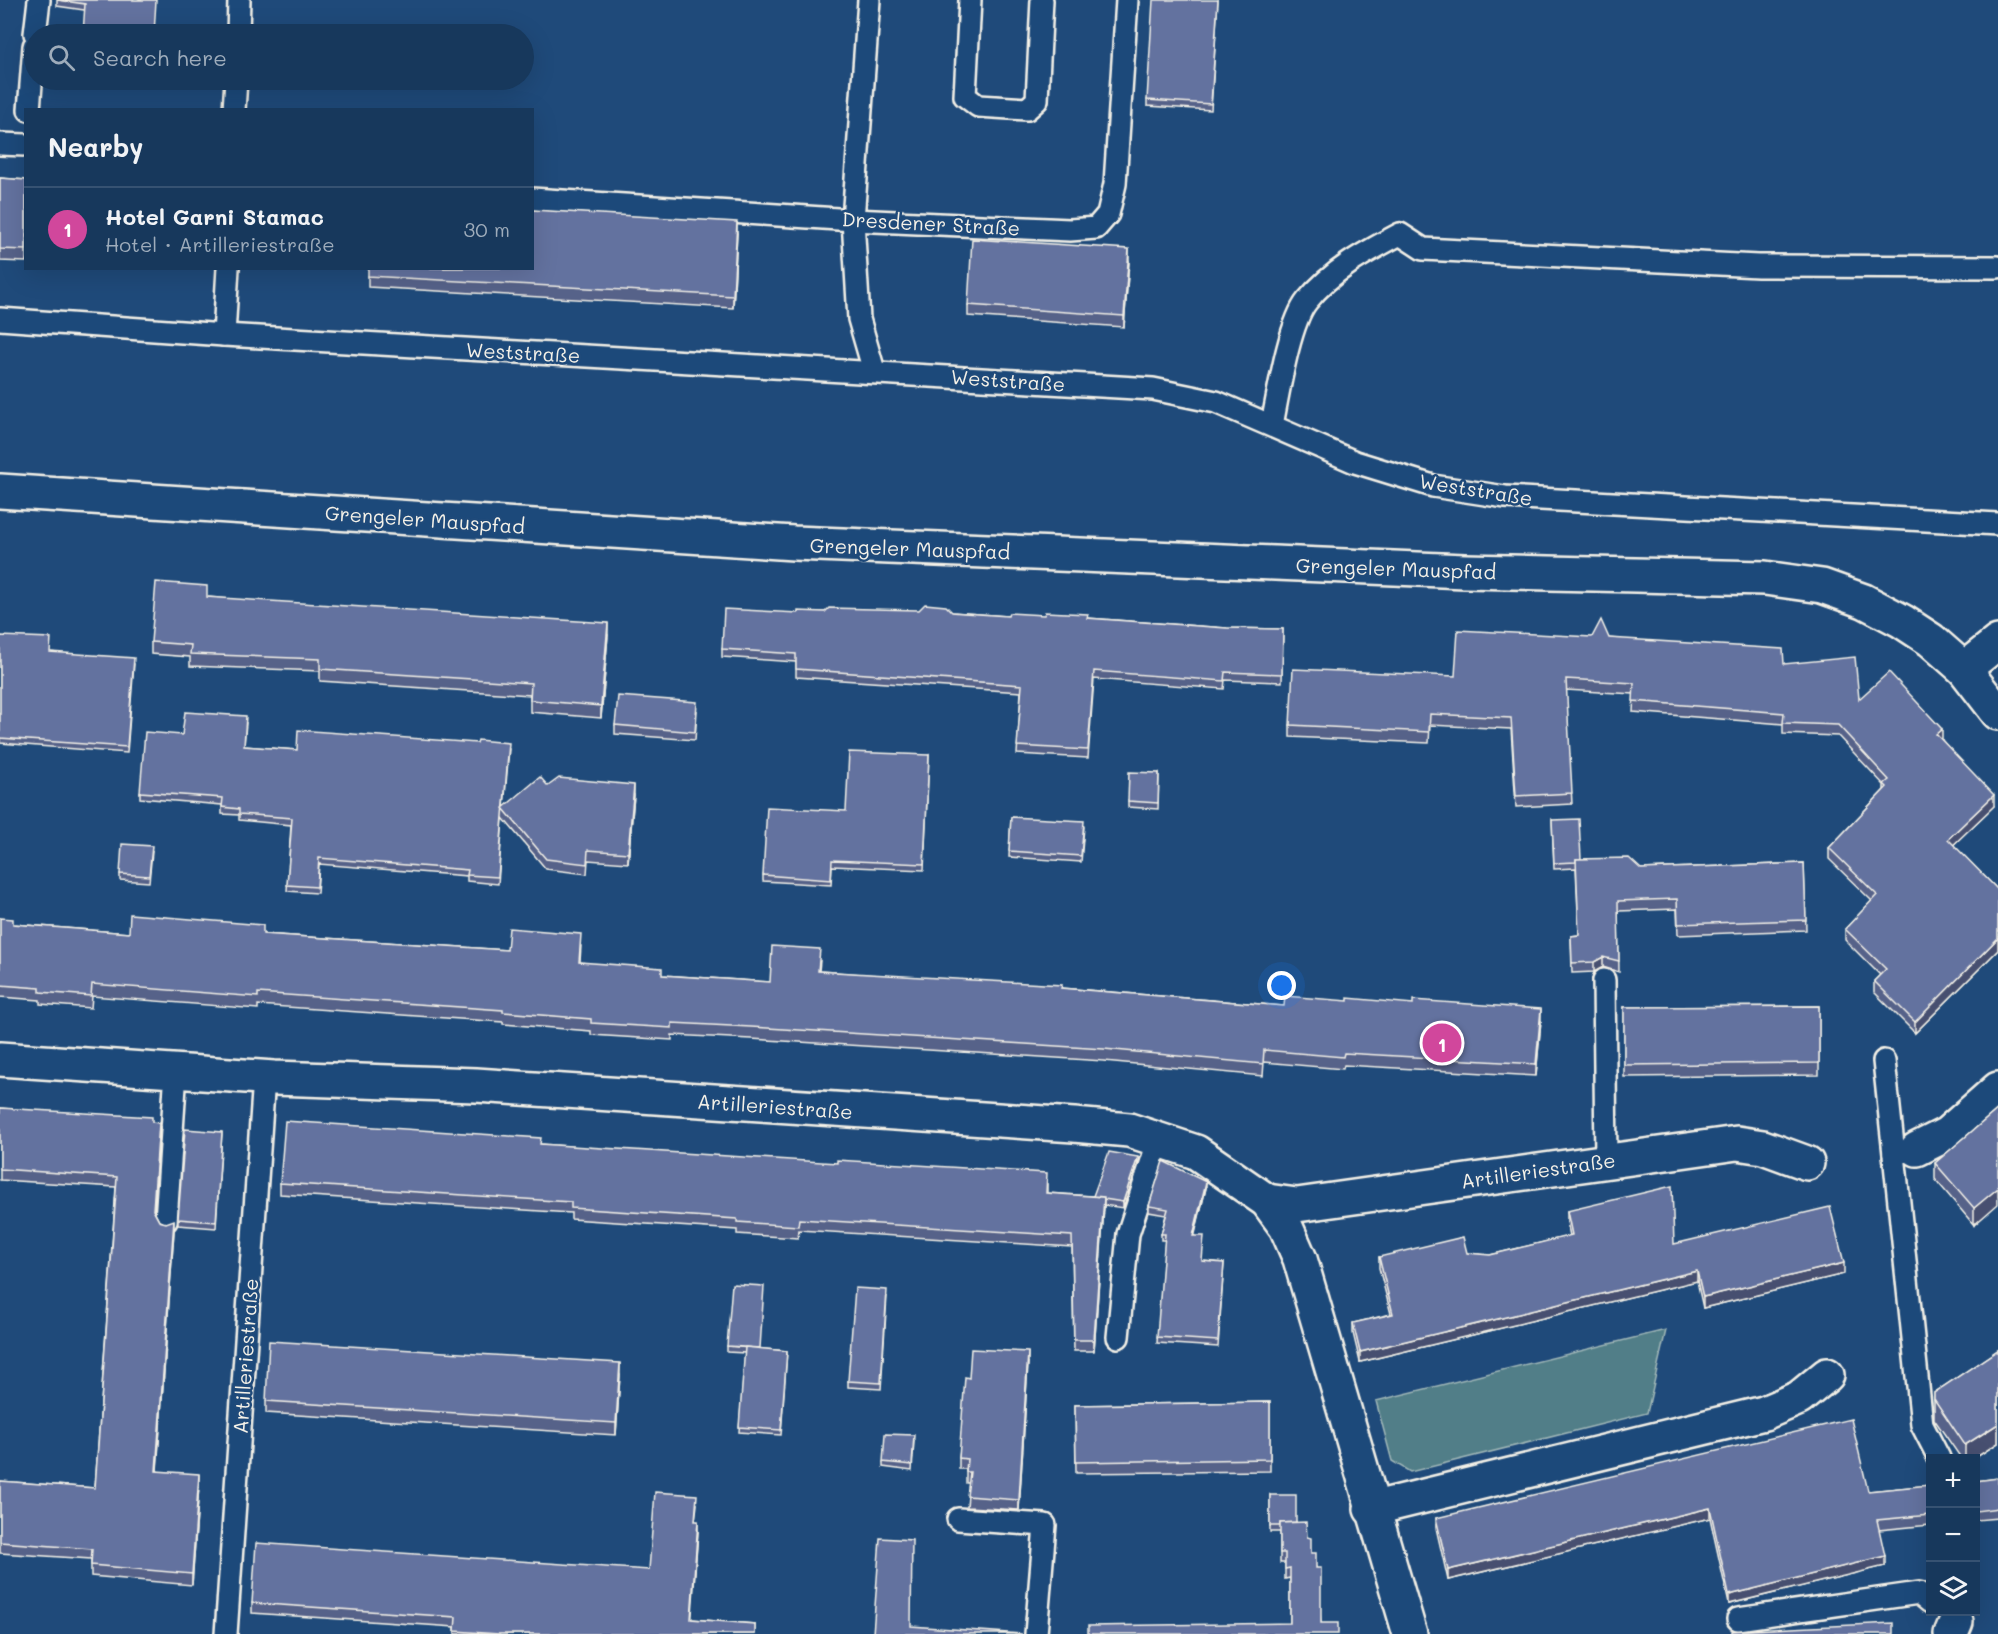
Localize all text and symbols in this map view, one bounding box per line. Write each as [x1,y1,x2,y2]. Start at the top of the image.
search box [24,24,534,90]
icon: search [45,41,78,74]
text: Search here [93,43,227,72]
text: Nearby [48,130,143,164]
text: Hotel Garni Stamac [105,202,324,231]
street label: Dresdener Straße [841,205,1021,241]
text: 1 [63,216,72,242]
text: 30 m [464,216,510,242]
text: Hotel · Artilleriestraße [105,231,335,257]
street label: Weststraße [465,336,581,368]
street label: Weststraße [950,363,1066,397]
street label: Weststraße [1417,467,1535,511]
street label: Grengeler Mauspfad [324,499,526,539]
street label: Grengeler Mauspfad [809,532,1011,564]
street label: Grengeler Mauspfad [1295,552,1497,584]
your location [1267,971,1296,1000]
pin: 1 [1422,1020,1462,1066]
street label: Artilleriestraße [696,1088,854,1124]
street label: Artilleriestraße [1459,1146,1617,1194]
street label: Artilleriestraße [227,1277,263,1435]
map controls [1926,1454,1980,1616]
button: + [1926,1454,1980,1508]
button: − [1926,1508,1980,1562]
button: layers [1926,1562,1980,1616]

